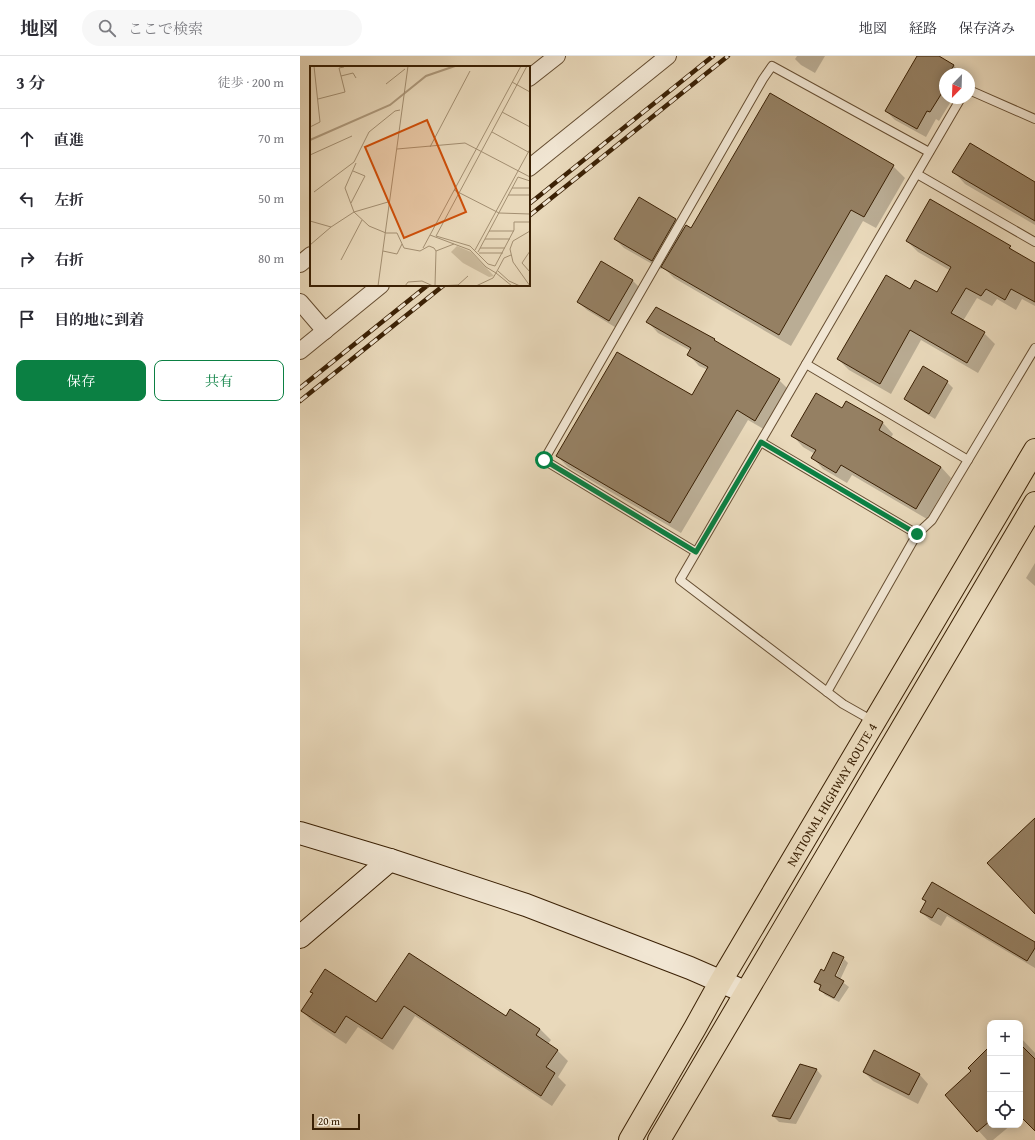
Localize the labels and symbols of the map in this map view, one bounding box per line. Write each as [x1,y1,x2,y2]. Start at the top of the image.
inset map [310,66,530,286]
north arrow [939,68,975,104]
route start [535,451,553,469]
route end [908,525,926,543]
street label: NATIONAL HIGHWAY ROUTE 4 [782,719,882,870]
scale bar [312,1112,360,1131]

